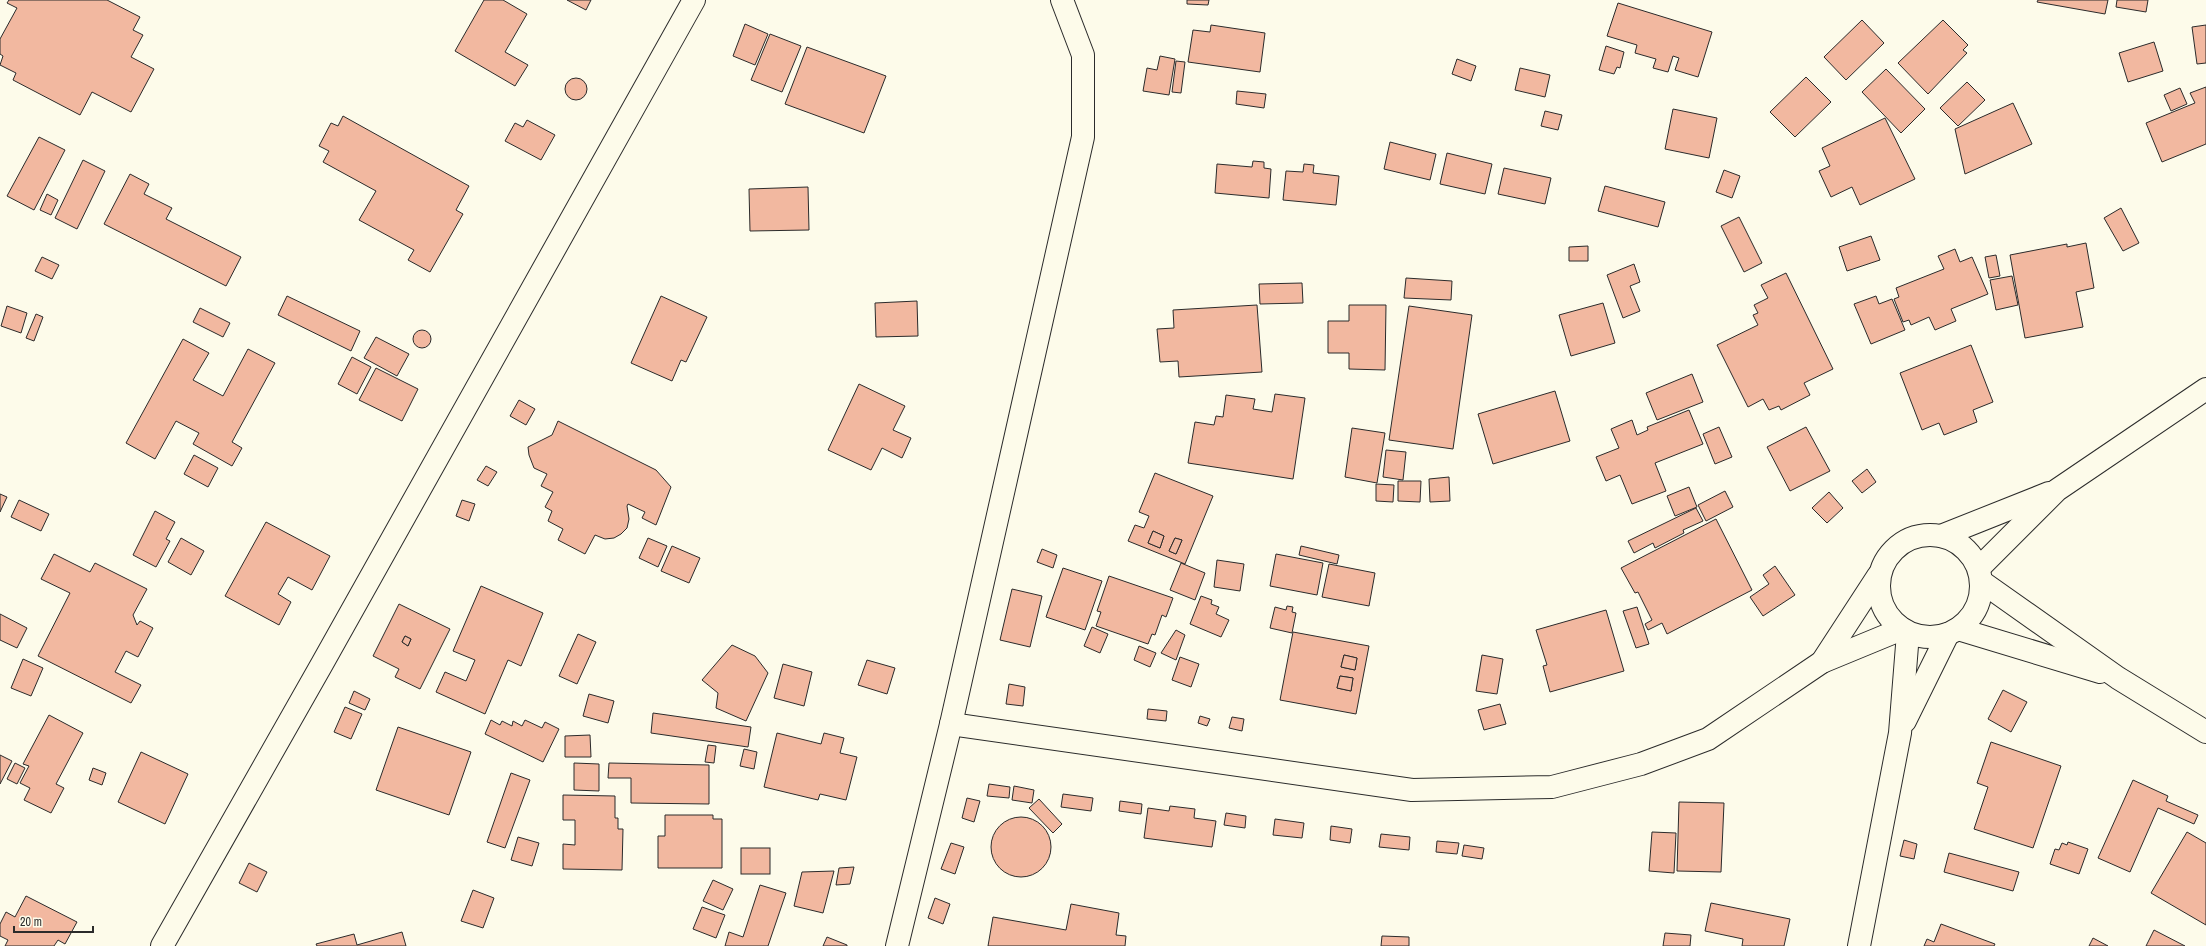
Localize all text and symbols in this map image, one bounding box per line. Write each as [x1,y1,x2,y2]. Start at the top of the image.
scale bar [14,908,93,934]
text: 20 m [20,914,42,930]

